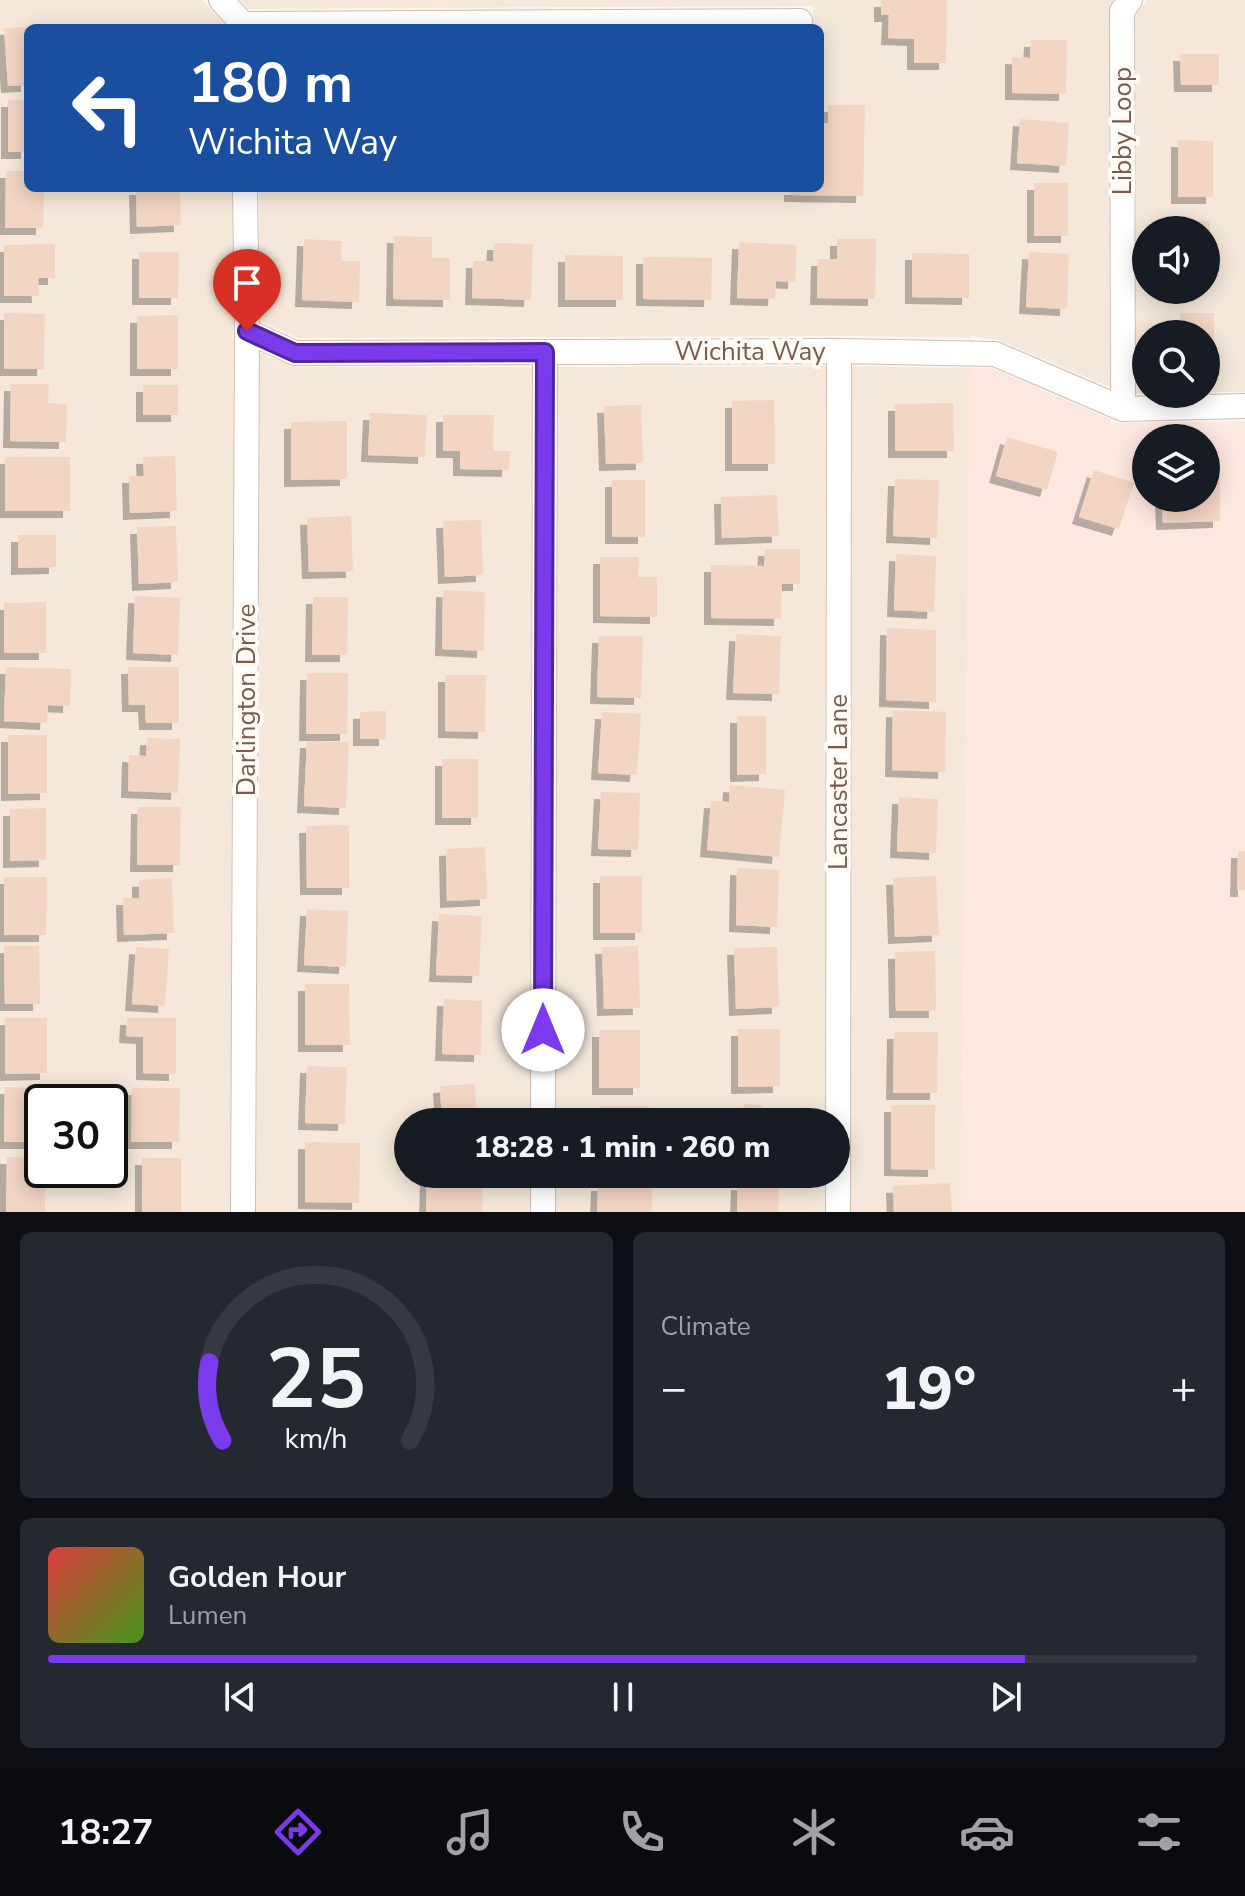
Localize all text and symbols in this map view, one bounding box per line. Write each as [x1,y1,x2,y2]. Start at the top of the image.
text: 180 m [188,45,353,122]
icon: left [56,56,160,160]
street label: Libby Loop [1105,67,1140,195]
text: Wichita Way [188,118,397,167]
map controls [1132,216,1220,512]
button: sound [1132,216,1220,304]
pin [213,249,281,331]
icon: arrive [225,261,269,305]
button: search [1132,320,1220,408]
street label: Wichita Way [674,334,826,369]
button: layers [1132,424,1220,512]
street label: Darlington Drive [229,604,264,796]
street label: Lancaster Lane [821,694,856,870]
position arrow [501,988,585,1072]
speed limit sign: 30 [24,1084,128,1188]
text: 18:28 · 1 min · 260 m [474,1127,770,1168]
text: Climate [661,1309,751,1344]
text: 25 [266,1323,366,1436]
text: 19° [881,1348,976,1430]
text: − [661,1359,687,1419]
text: + [1171,1359,1197,1419]
text: km/h [285,1419,348,1458]
text: Golden Hour [168,1557,346,1598]
text: Lumen [168,1598,247,1633]
icon: previous [218,1675,262,1719]
icon: pause [601,1675,645,1719]
icon: next [984,1675,1028,1719]
icon: directions [270,1804,326,1860]
icon: music [442,1804,498,1860]
icon: phone [614,1804,670,1860]
icon: climate [786,1804,842,1860]
icon: car [959,1804,1015,1860]
icon: filters [1131,1804,1187,1860]
text: 18:27 [58,1808,153,1857]

